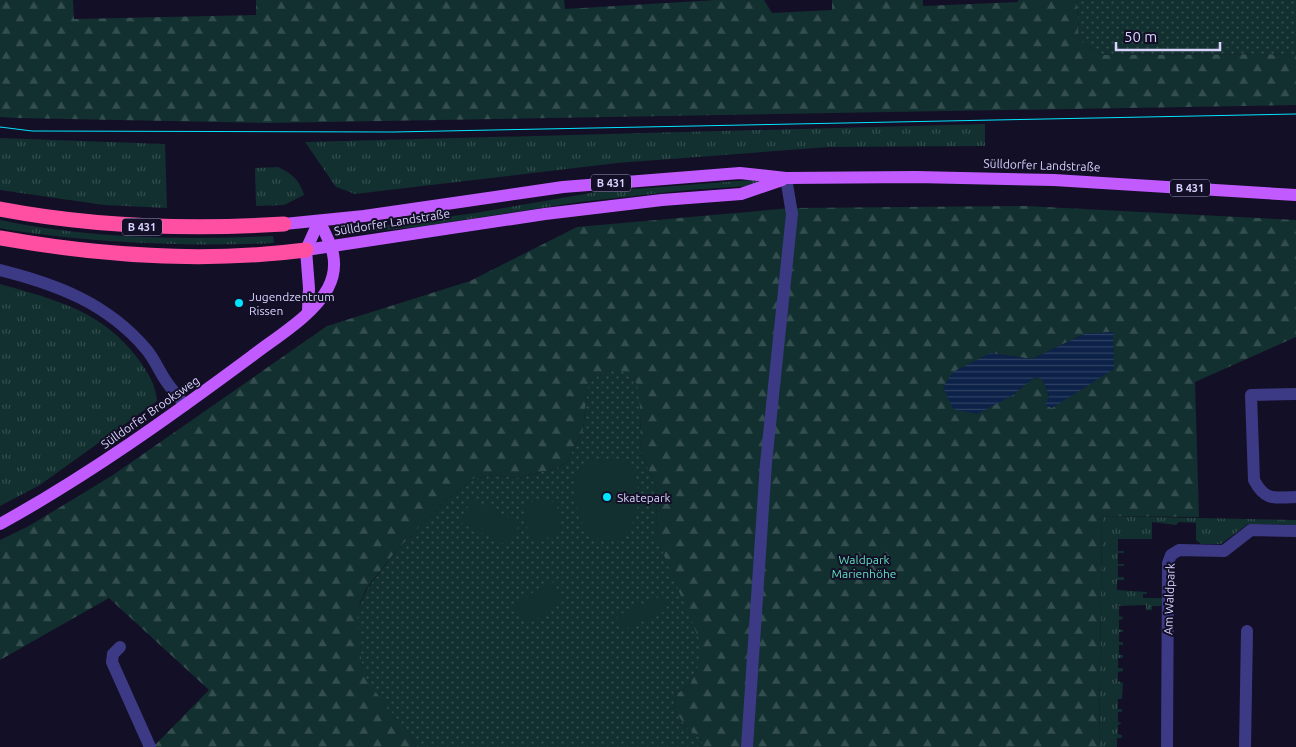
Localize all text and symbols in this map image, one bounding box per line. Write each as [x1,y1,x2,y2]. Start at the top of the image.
scale bar [1116,20,1220,52]
text: 50 m [1124,28,1157,45]
street label: Sülldorfer Landstraße [983,156,1101,174]
road number: B 431 [591,174,631,192]
road number: B 431 [1170,180,1210,197]
street label: Sülldorfer Landstraße [333,206,451,238]
road number: B 431 [122,218,162,236]
place label: Jugendzentrum Rissen [249,290,335,317]
marker: Jugendzentrum Rissen [233,297,245,309]
street label: Sülldorfer Brooksweg [98,373,202,451]
marker: Skatepark [601,491,613,503]
place label: Skatepark [617,491,671,504]
park label: Waldpark Marienhöhe [832,553,896,580]
street label: Am Waldpark [1161,563,1177,635]

